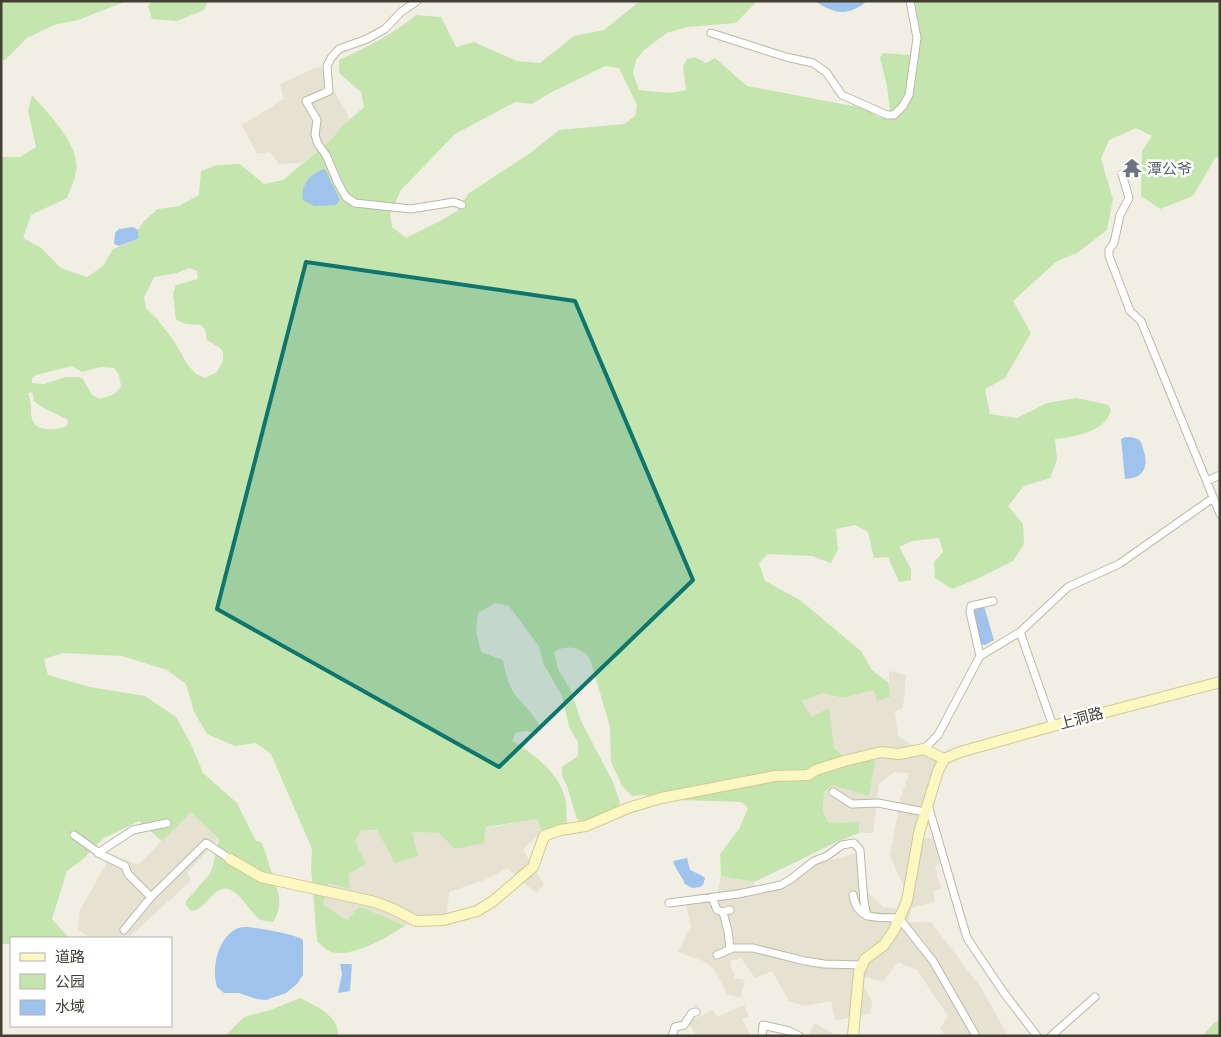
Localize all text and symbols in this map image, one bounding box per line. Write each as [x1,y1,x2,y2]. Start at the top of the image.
temple icon: 潭公爷 [1121,157,1143,179]
place label: 潭公爷 [1147,158,1192,179]
street label: 上洞路 [1057,702,1105,734]
legend [10,937,172,1027]
text: 道路 [55,946,85,967]
text: 公园 [55,971,85,992]
text: 水域 [55,996,85,1017]

